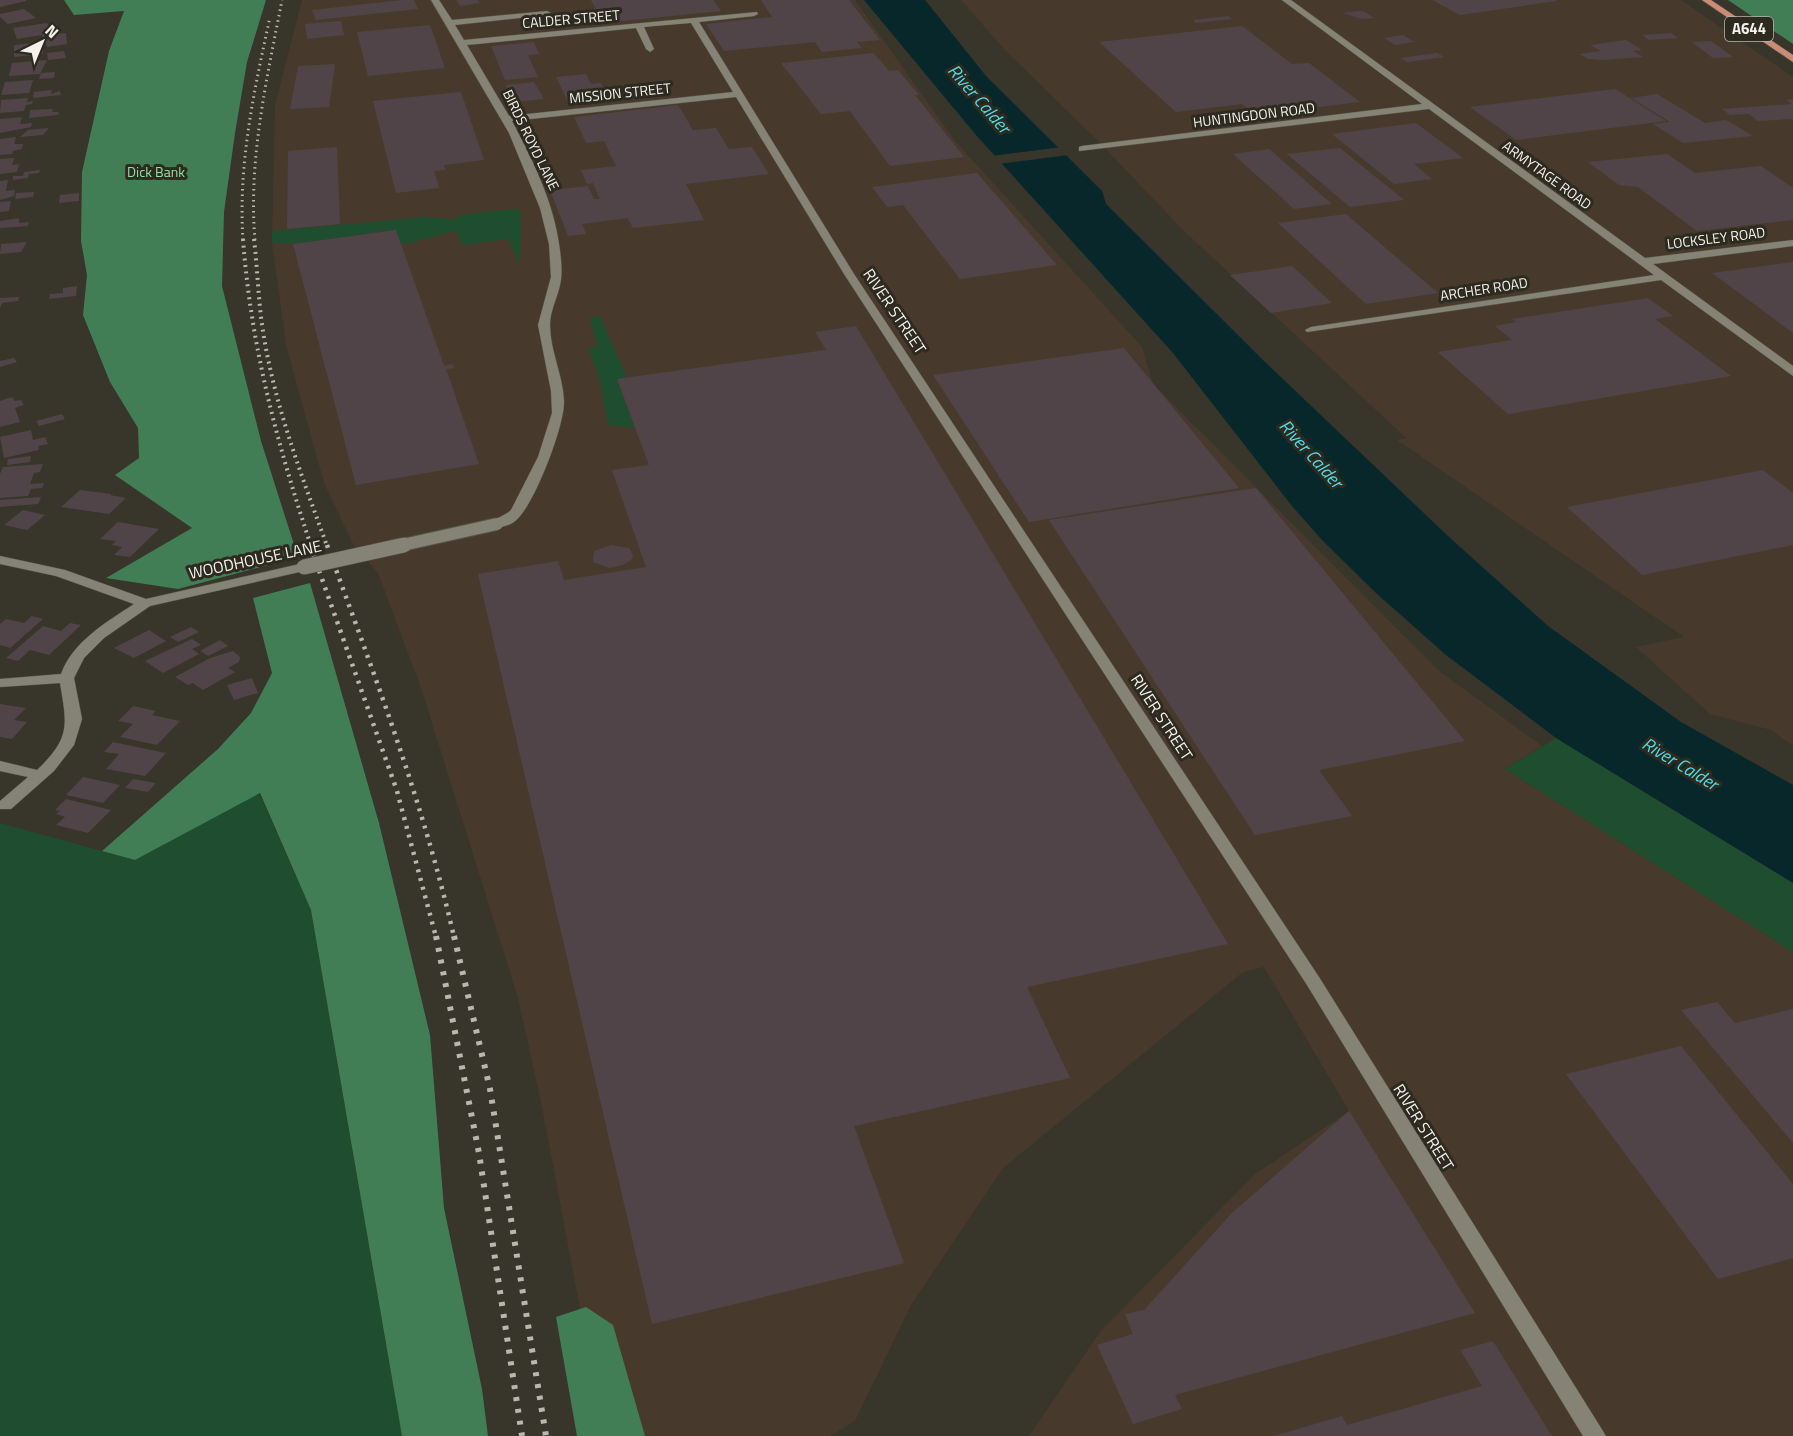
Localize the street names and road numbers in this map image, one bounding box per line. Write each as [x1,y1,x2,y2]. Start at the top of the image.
street label: CALDER STREET [521,4,621,33]
road number: A644 [1725,17,1773,41]
street label: MISSION STREET [568,77,672,108]
street label: BIRDS ROYD LANE [498,86,565,194]
street label: HUNTINGDON ROAD [1192,97,1316,132]
street label: ARMYTAGE ROAD [1498,135,1596,214]
street label: LOCKSLEY ROAD [1666,221,1766,254]
street label: RIVER STREET [858,264,933,359]
street label: ARCHER ROAD [1439,271,1529,306]
street label: WOODHOUSE LANE [186,533,324,585]
street label: RIVER STREET [1125,669,1199,765]
street label: RIVER STREET [1388,1079,1461,1176]

